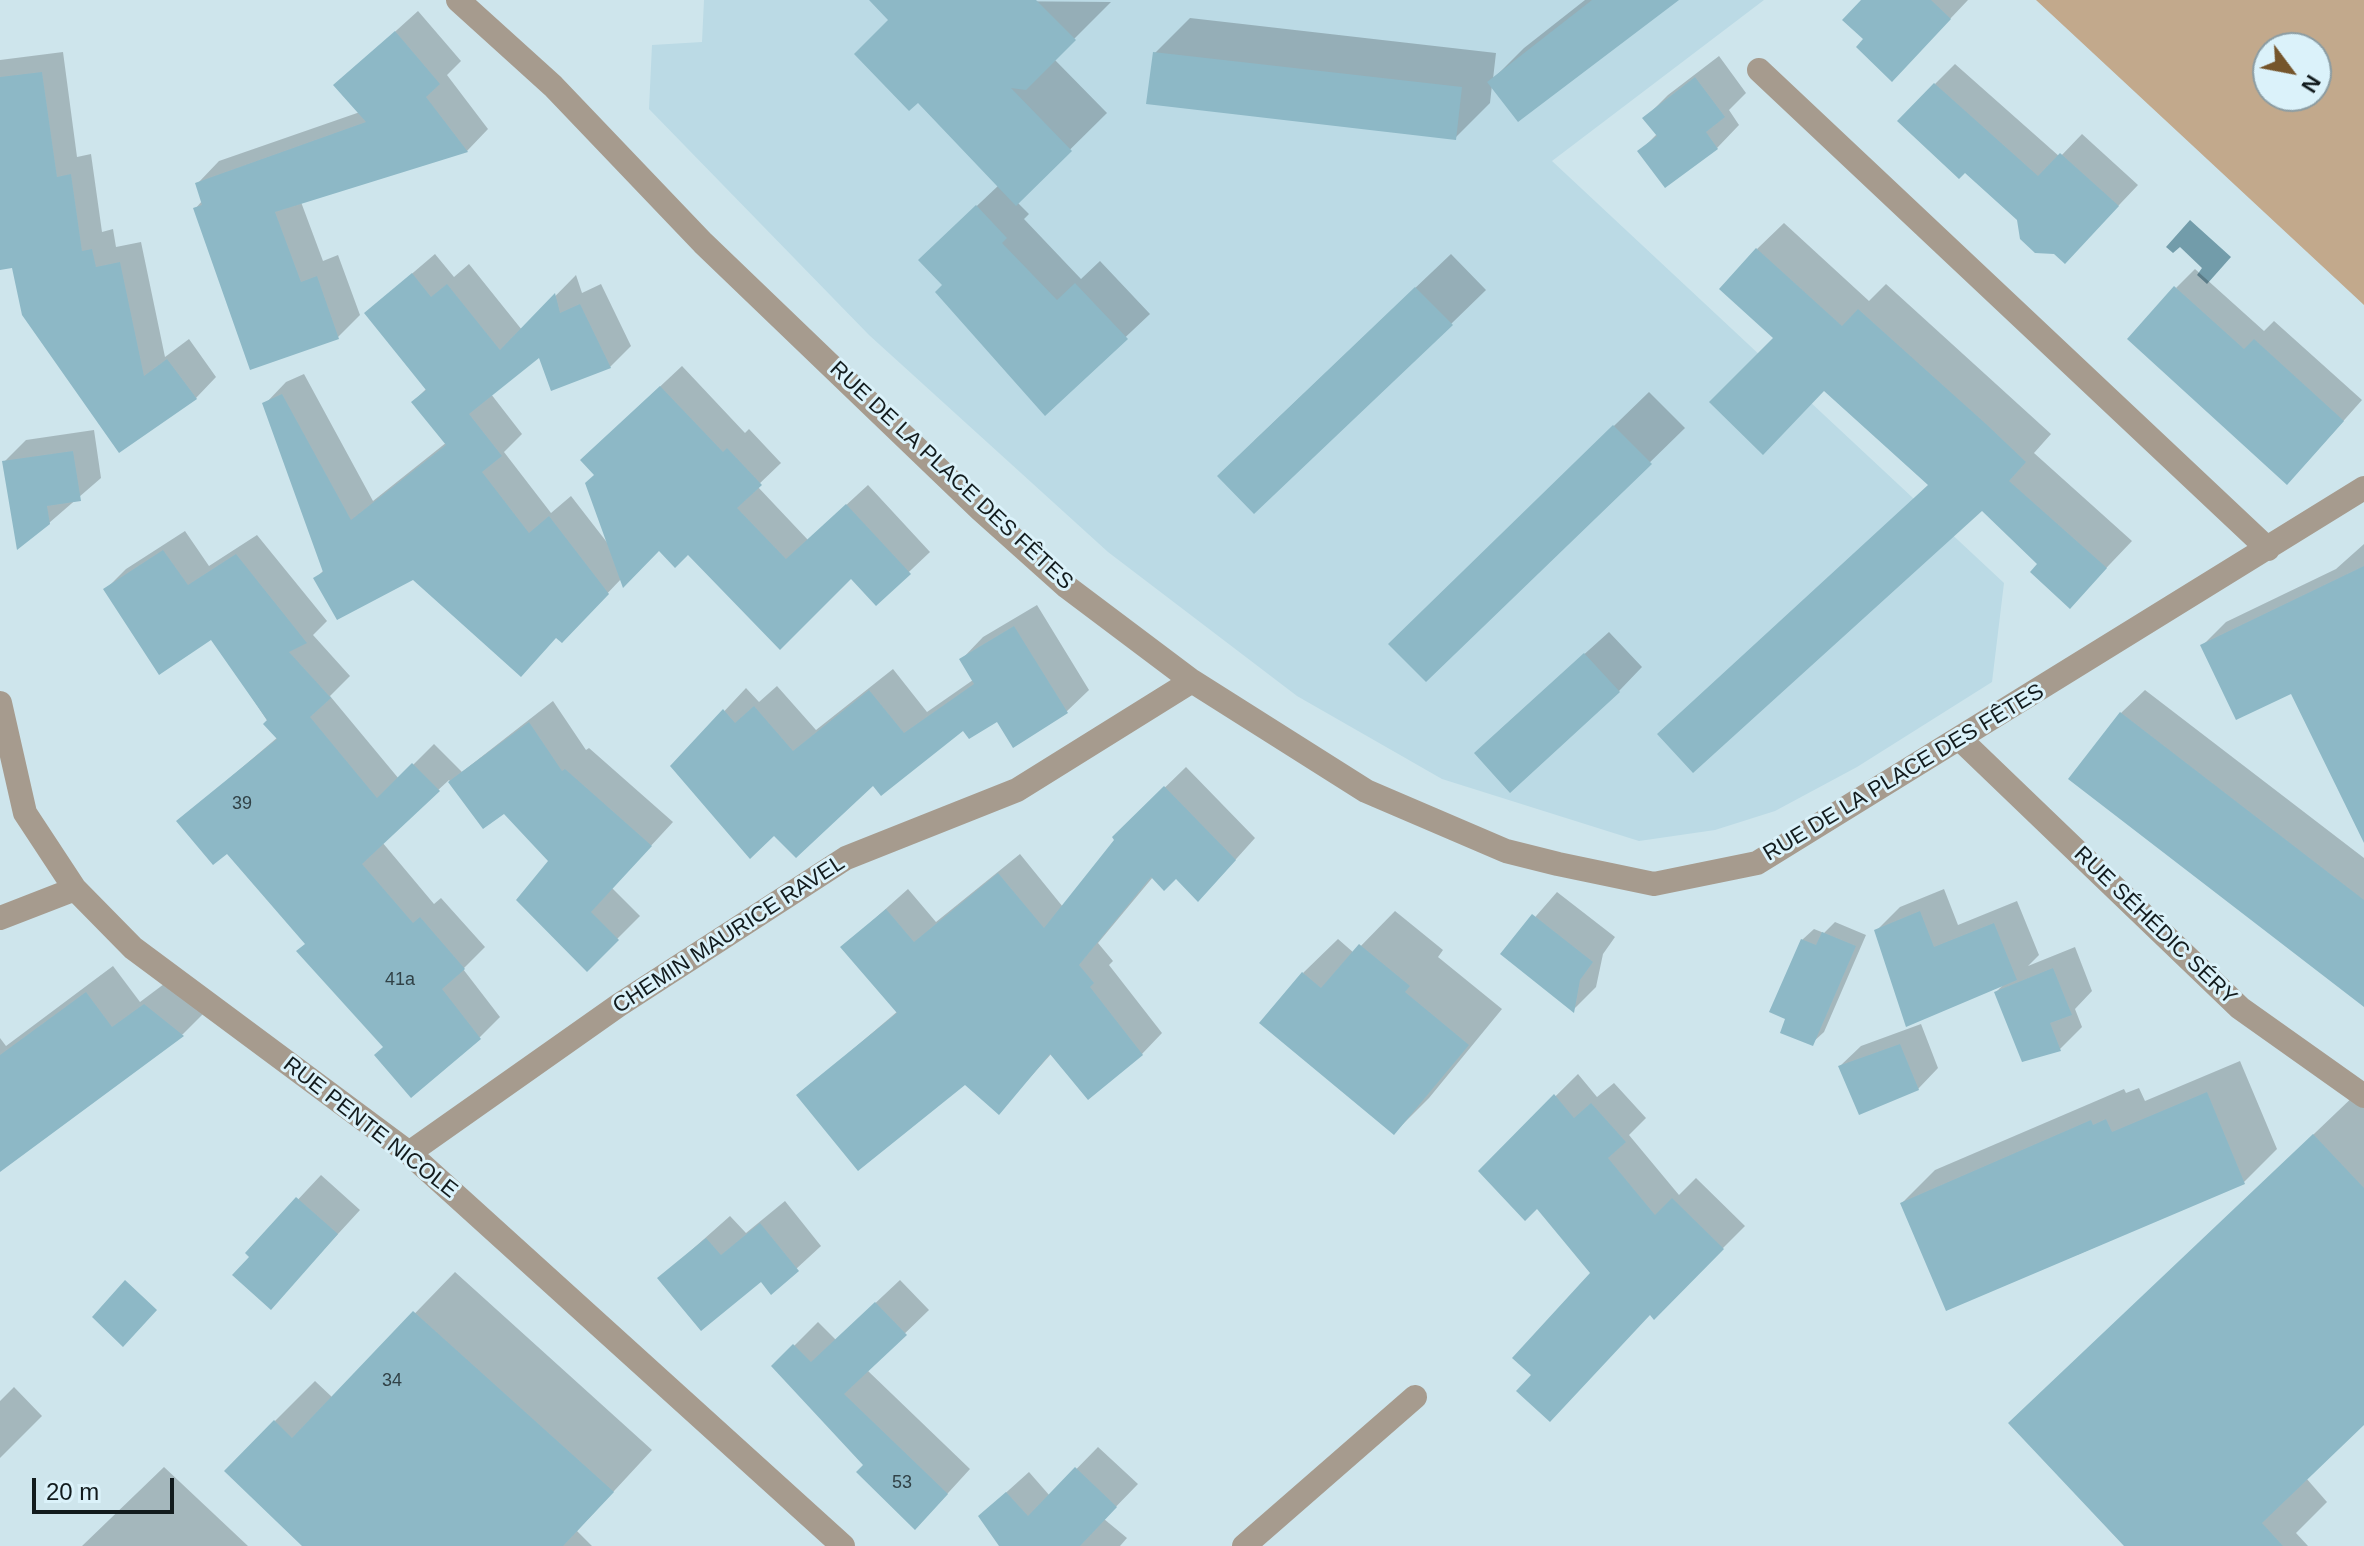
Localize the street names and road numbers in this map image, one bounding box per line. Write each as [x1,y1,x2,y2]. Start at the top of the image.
street label: RUE DE LA PLACE DES FÊTES [824,356,1078,596]
street label: RUE DE LA PLACE DES FÊTES [1759,679,2049,867]
street label: RUE SÉHÉDIC SÉRY [2068,841,2242,1011]
street label: CHEMIN MAURICE RAVEL [608,850,850,1020]
street label: RUE PENTE NICOLE [278,1052,462,1204]

